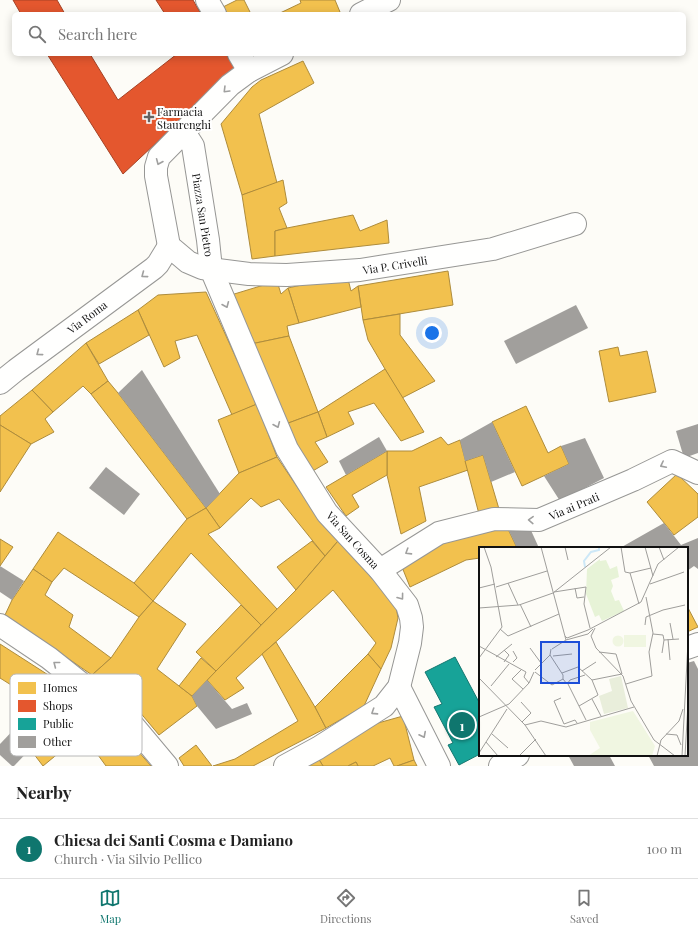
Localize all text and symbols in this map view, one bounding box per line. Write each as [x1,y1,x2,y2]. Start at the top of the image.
search box [12,12,686,56]
icon: search [26,23,48,45]
text: Search here [58,24,137,44]
one-way arrow [223,85,231,93]
place label: Farmacia Staurenghi [157,104,211,132]
marker: Farmacia Staurenghi [144,112,154,122]
one-way arrow [156,157,164,165]
street label: Piazza San Pietro [189,172,217,258]
street label: Via P. Crivelli [361,252,428,278]
one-way arrow [141,270,148,277]
street label: Via Roma [63,297,110,338]
one-way arrow [222,301,230,308]
your location [422,323,442,343]
one-way arrow [37,348,44,355]
one-way arrow [272,421,280,428]
one-way arrow [660,460,667,468]
street label: Via ai Prati [546,489,601,524]
street label: Via San Cosma [323,507,383,572]
one-way arrow [528,516,534,524]
one-way arrow [405,547,412,554]
inset map [479,547,688,756]
one-way arrow [396,593,403,600]
one-way arrow [54,662,61,669]
legend [10,674,142,756]
text: Homes [43,680,77,695]
text: Shops [43,698,73,713]
one-way arrow [371,707,378,715]
pin: 1 [449,710,475,740]
text: Public [43,716,74,731]
one-way arrow [418,730,426,738]
text: Other [43,734,72,749]
text: Nearby [16,781,71,803]
text: Chiesa dei Santi Cosma e Damiano [54,830,293,850]
text: 1 [27,840,31,857]
text: 100 m [647,840,682,857]
text: Church · Via Silvio Pellico [54,850,202,867]
tab: Map [99,887,121,926]
tab: Directions [320,887,371,926]
tab: Saved [570,887,599,926]

